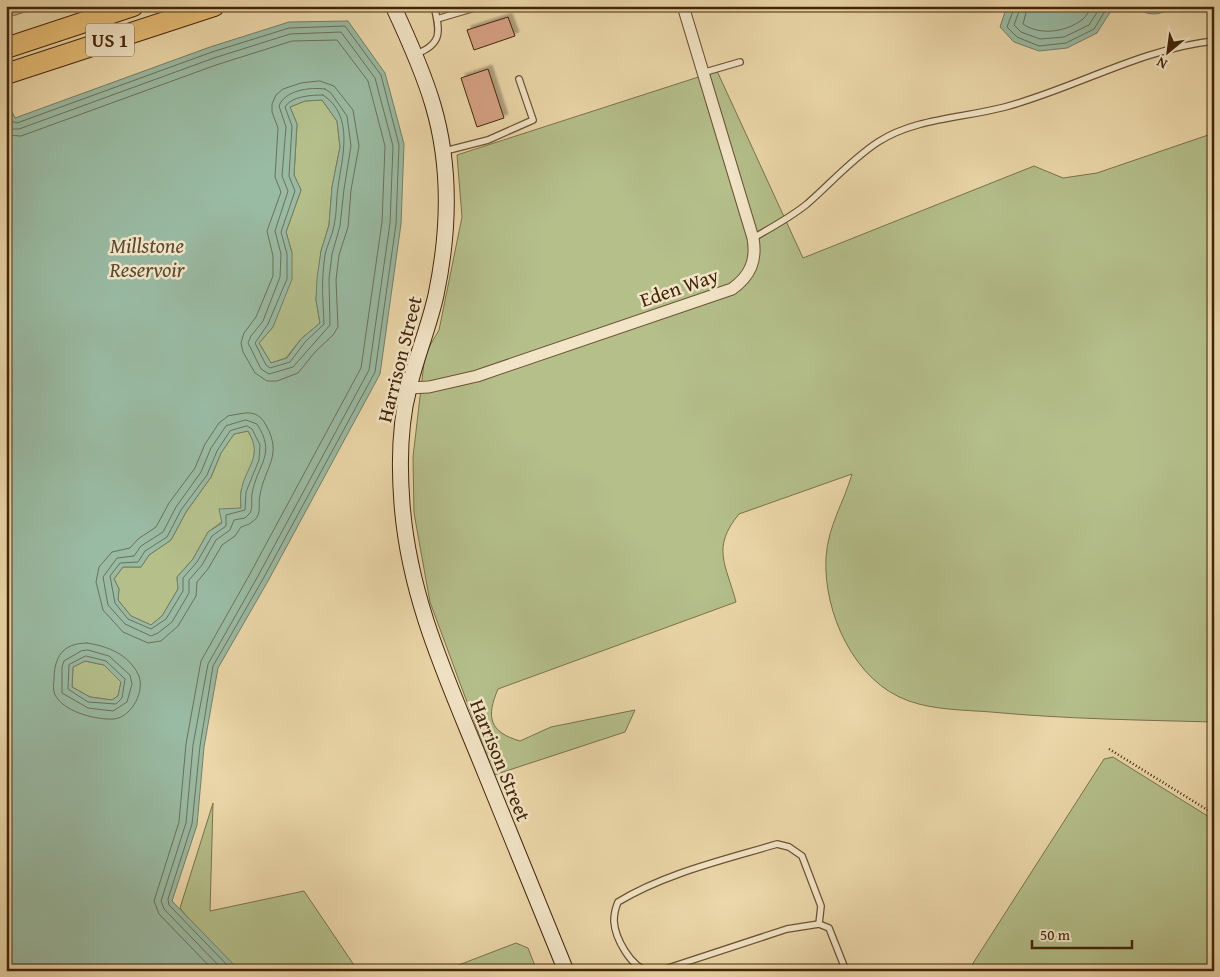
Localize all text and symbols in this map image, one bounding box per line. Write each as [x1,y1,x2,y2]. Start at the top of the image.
road number: US 1 [86,24,134,56]
north arrow [1142,28,1192,78]
text: N [1152,52,1171,74]
water label: Millstone Reservoir [108,230,186,285]
street label: Eden Way [636,260,722,314]
street label: Harrison Street [369,293,429,425]
street label: Harrison Street [463,695,539,825]
scale bar [1032,917,1132,949]
text: 50 m [1040,924,1071,945]

